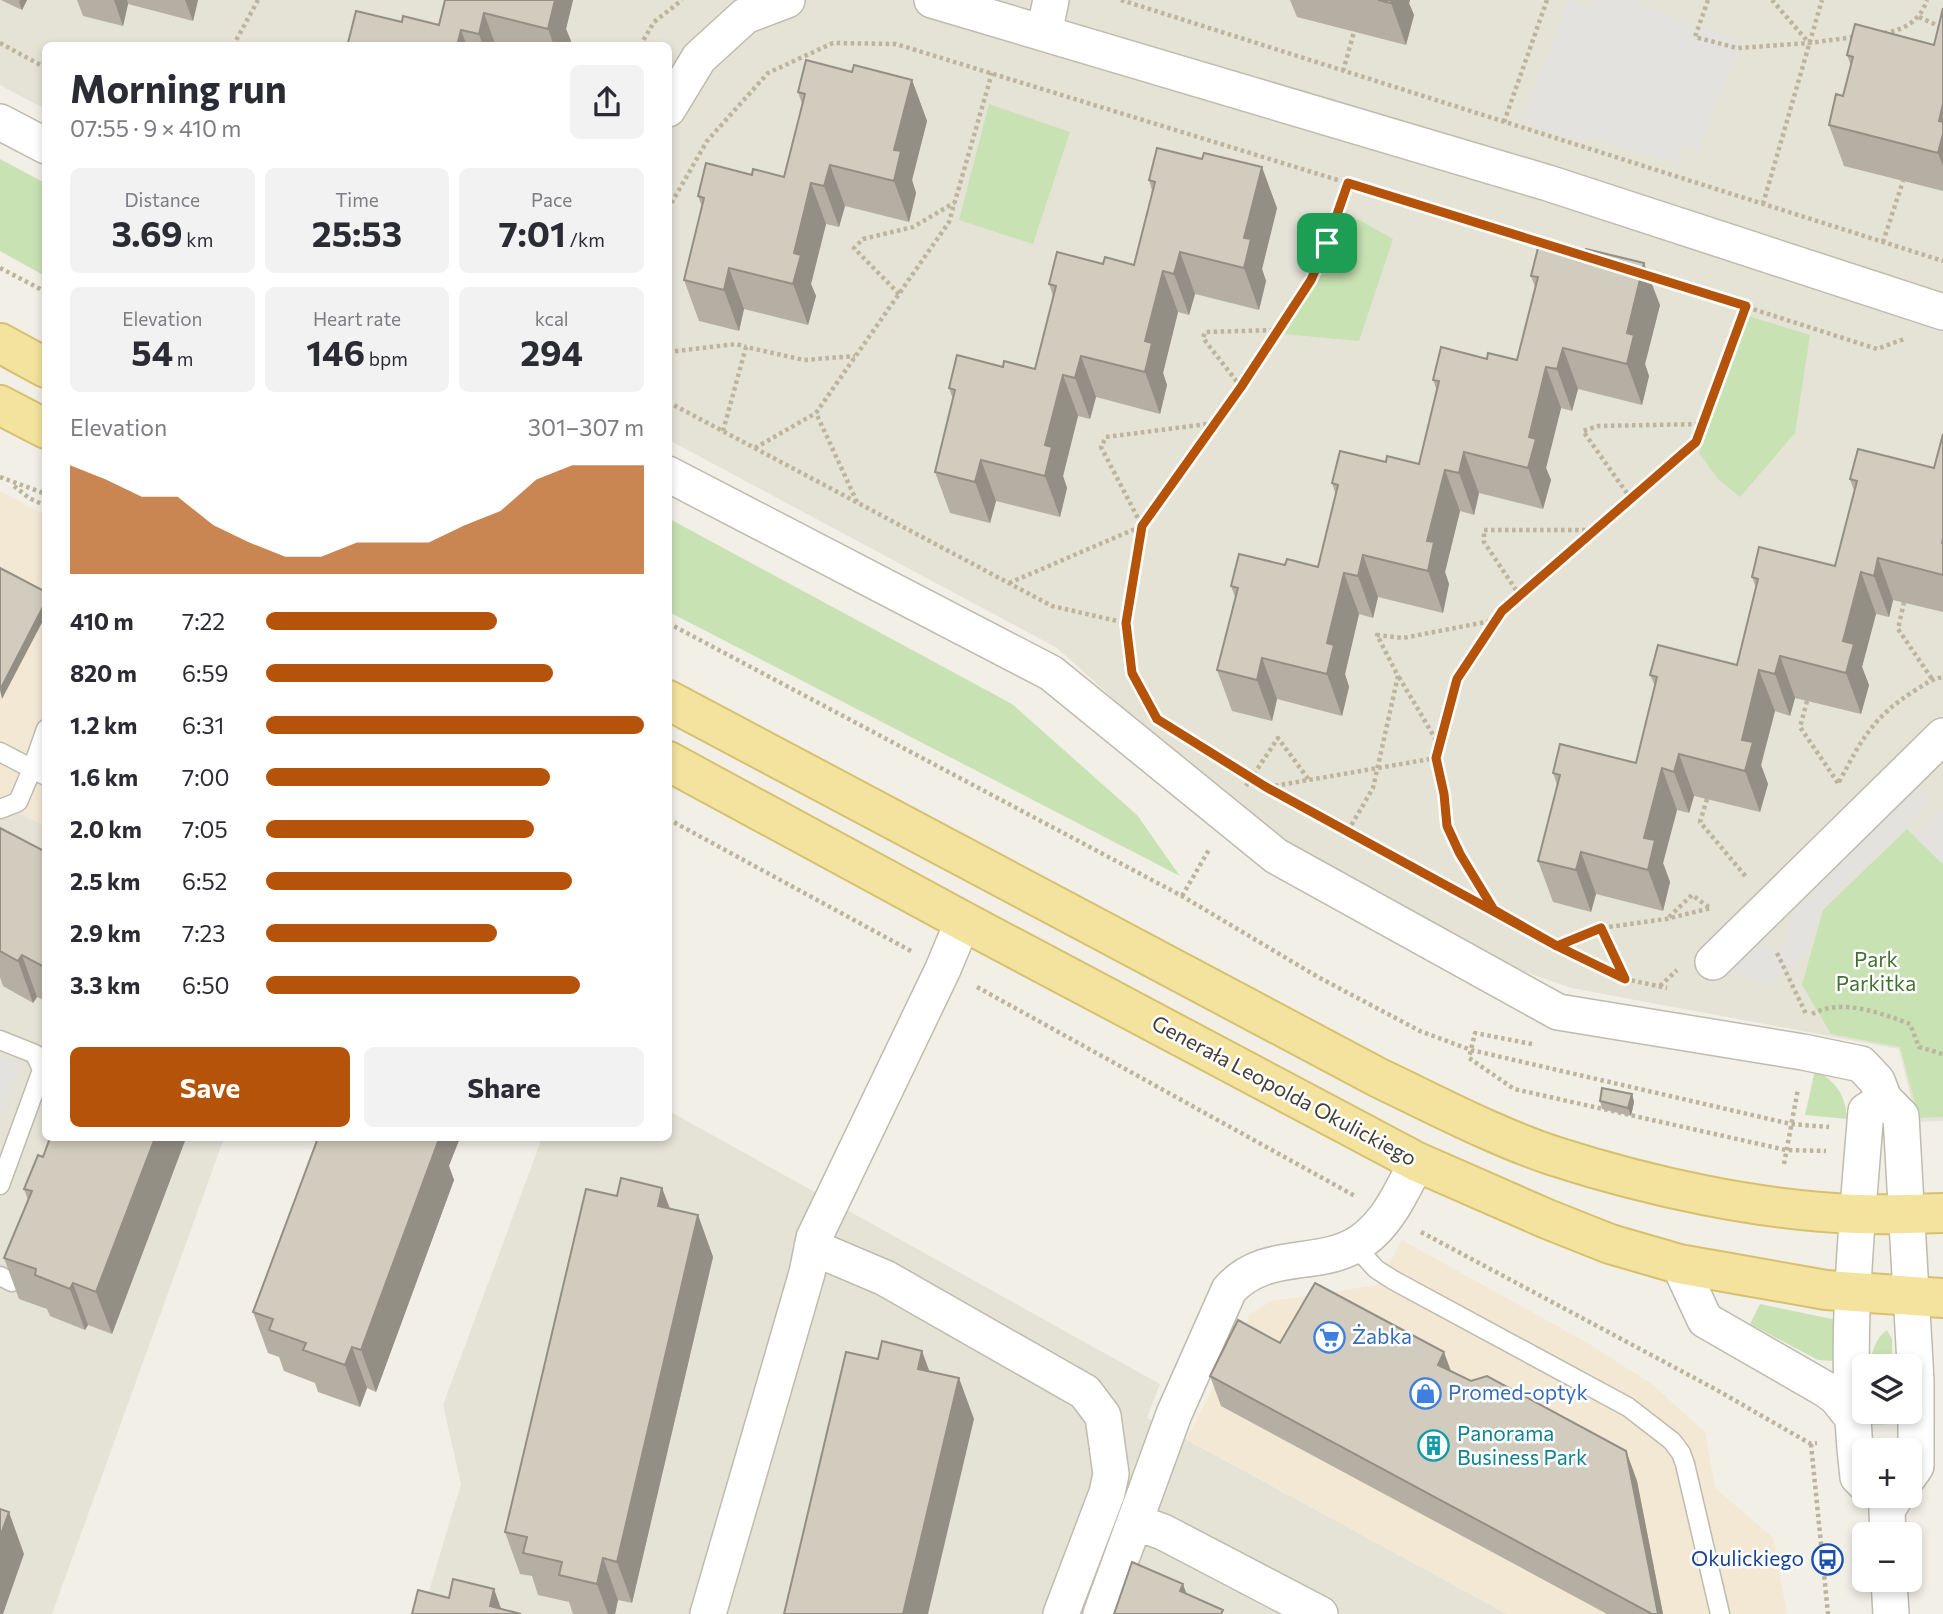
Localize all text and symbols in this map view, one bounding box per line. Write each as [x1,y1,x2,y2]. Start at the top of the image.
text: Morning run [70,64,287,111]
button: share [570,65,644,139]
text: 07:55 · 9 × 410 m [70,114,241,142]
text: Distance [125,188,200,211]
text: Time [335,188,379,211]
text: Pace [531,188,572,211]
text: 3.69 [111,211,183,254]
text: 25:53 [312,211,402,254]
text: 7:01 [498,211,566,254]
pin [1297,213,1357,273]
icon: arrive [1308,224,1346,262]
text: km [183,228,213,251]
text: /km [566,228,605,251]
text: Elevation [122,307,202,330]
text: Heart rate [313,307,401,330]
text: kcal [535,307,569,330]
text: 54 [131,330,173,373]
text: 146 [306,330,365,373]
text: 294 [520,330,583,373]
text: m [173,347,193,370]
text: bpm [365,347,408,370]
text: Elevation [70,413,167,441]
text: 301–307 m [528,413,644,441]
text: 410 m [70,607,134,635]
text: 7:22 [182,607,225,635]
text: 820 m [70,659,137,687]
text: 6:59 [182,659,229,687]
text: 1.2 km [70,711,137,739]
text: 6:31 [182,711,224,739]
text: 1.6 km [70,763,138,791]
text: 7:00 [182,763,230,791]
text: 2.0 km [70,815,142,843]
text: 7:05 [182,815,228,843]
text: 2.5 km [70,867,140,895]
text: 6:52 [182,867,227,895]
text: 2.9 km [70,919,141,947]
text: 7:23 [182,919,225,947]
park label: Park Parkitka [1836,946,1916,995]
text: 3.3 km [70,971,140,999]
text: 6:50 [182,971,230,999]
street label: Generała Leopolda Okulickiego [1148,1009,1421,1170]
button: Save [70,1047,350,1127]
button: Share [364,1047,644,1127]
supermarket icon: Żabka [1312,1320,1346,1354]
place label: Żabka [1352,1323,1412,1348]
map controls [1852,1354,1922,1592]
button: layers [1852,1354,1922,1424]
shop icon: Promed-optyk [1408,1376,1442,1410]
place label: Promed-optyk [1448,1379,1588,1404]
place label: Panorama Business Park [1457,1420,1587,1469]
building icon: Panorama Business Park [1417,1429,1451,1463]
button: + [1852,1438,1922,1508]
button: − [1852,1522,1922,1592]
bus stop icon: Okulickiego [1810,1542,1844,1576]
place label: Okulickiego [1691,1545,1804,1570]

